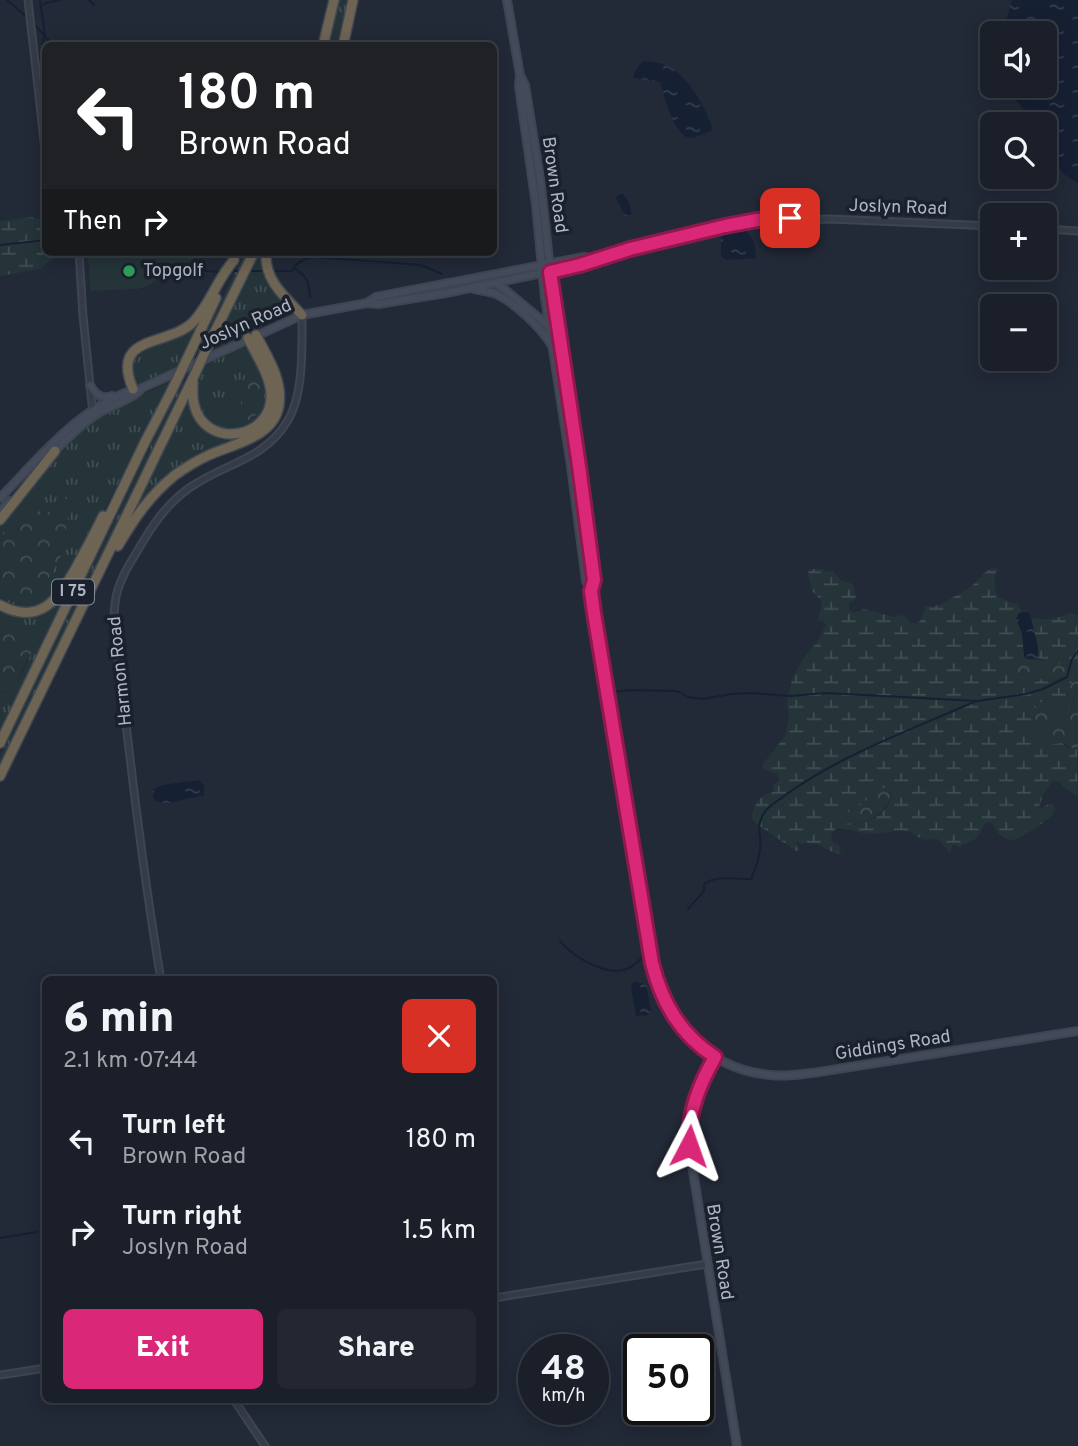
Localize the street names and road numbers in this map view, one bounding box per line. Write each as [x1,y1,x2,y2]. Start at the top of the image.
street label: Brown Road [536,135,572,235]
street label: Joslyn Road [848,195,948,221]
street label: Joslyn Road [196,294,296,356]
road number: I 75 [52,580,94,604]
street label: Harmon Road [104,615,138,727]
street label: Giddings Road [834,1026,952,1066]
street label: Brown Road [700,1202,738,1302]

